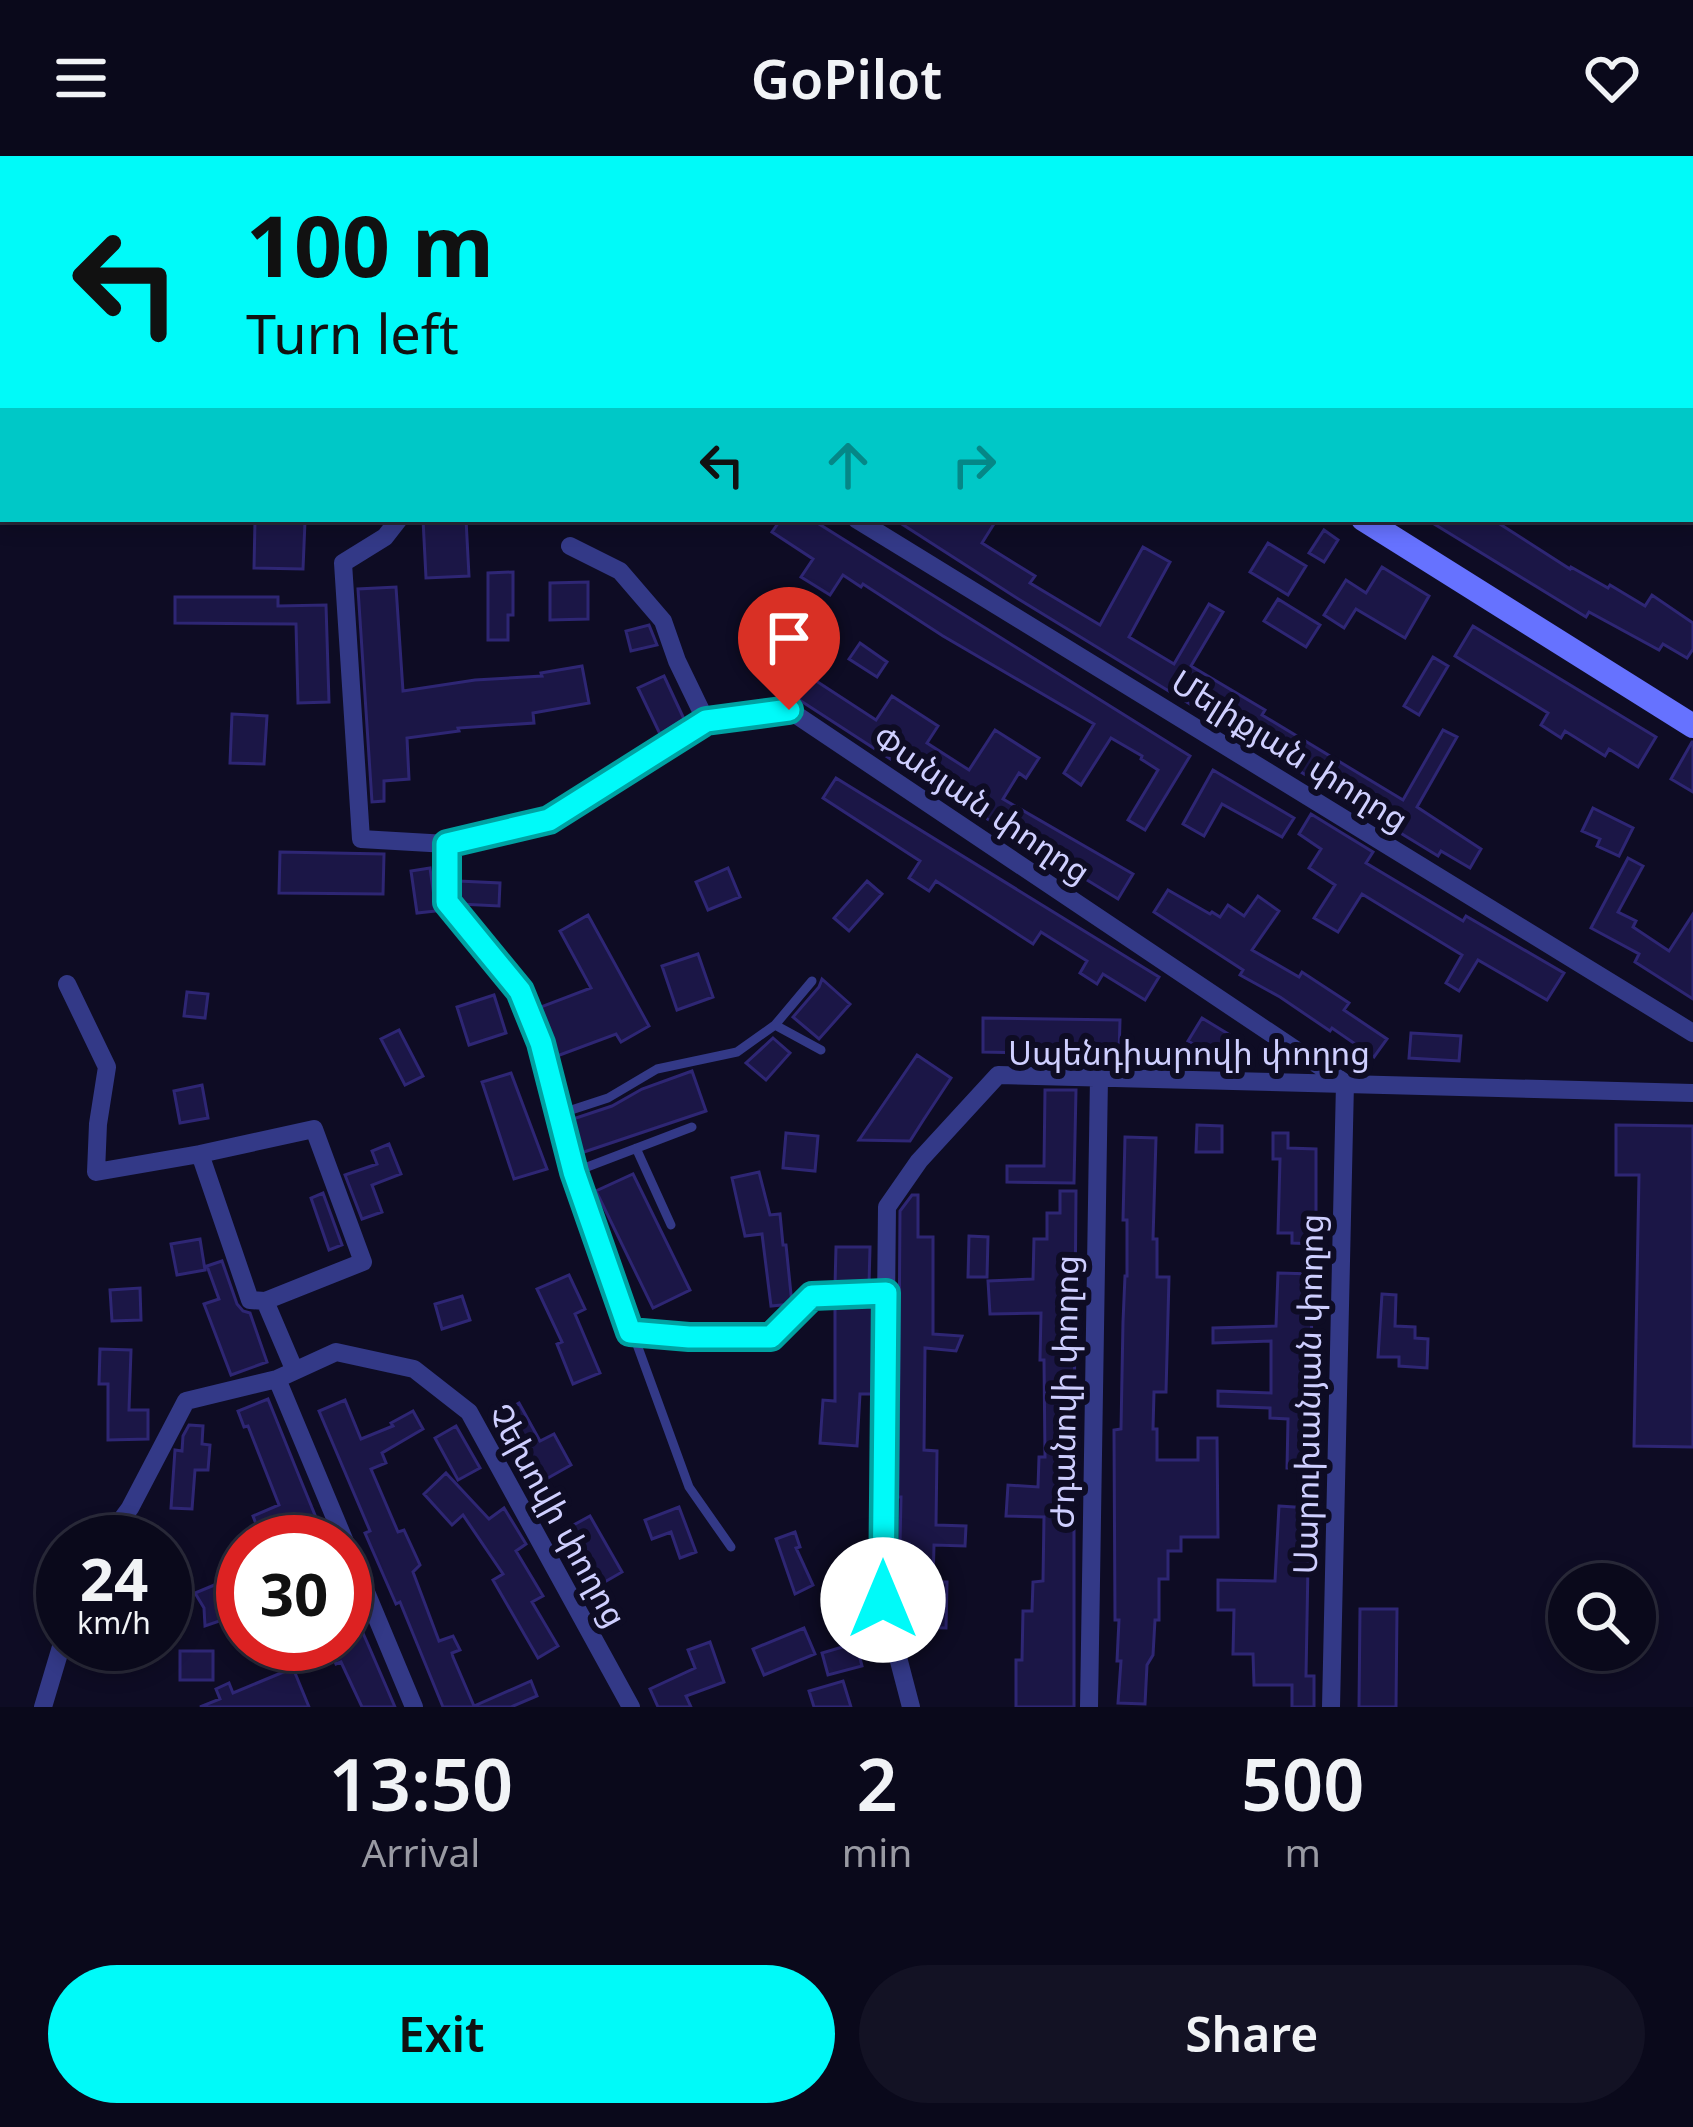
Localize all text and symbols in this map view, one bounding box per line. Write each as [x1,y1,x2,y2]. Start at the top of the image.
text: GoPilot [751,41,942,115]
icon: menu [48,45,114,111]
icon: heart [1579,45,1645,111]
text: 100 m [246,187,494,302]
icon: left [48,204,204,360]
text: Turn left [246,296,459,370]
icon: left [689,432,755,498]
icon: ahead [815,432,881,498]
icon: right [941,432,1007,498]
pin [738,587,840,710]
icon: arrive [756,605,822,671]
street label: Մելիքյան փողոց [1163,659,1417,841]
street label: Փանյան փողոց [865,714,1100,893]
street label: Սպենդիարովի փողոց [1008,1030,1370,1075]
street label: Սարուխանյան փողոց [1282,1213,1333,1575]
street label: Ժդանովի փողոց [1039,1255,1088,1529]
street label: Չեխովի փողոց [479,1395,638,1634]
speed limit sign: 30 [216,1515,372,1671]
text: 24 [80,1537,148,1619]
position arrow [820,1537,946,1663]
map controls [1548,1563,1656,1671]
button: search [1548,1563,1656,1671]
text: km/h [77,1602,151,1643]
text: 13:50 [329,1734,513,1832]
text: 2 [856,1734,898,1832]
text: 500 [1241,1734,1364,1832]
text: Arrival [361,1825,480,1878]
text: min [842,1825,912,1878]
text: m [1284,1825,1321,1878]
button: Exit [48,1965,835,2103]
button: Share [859,1965,1645,2103]

